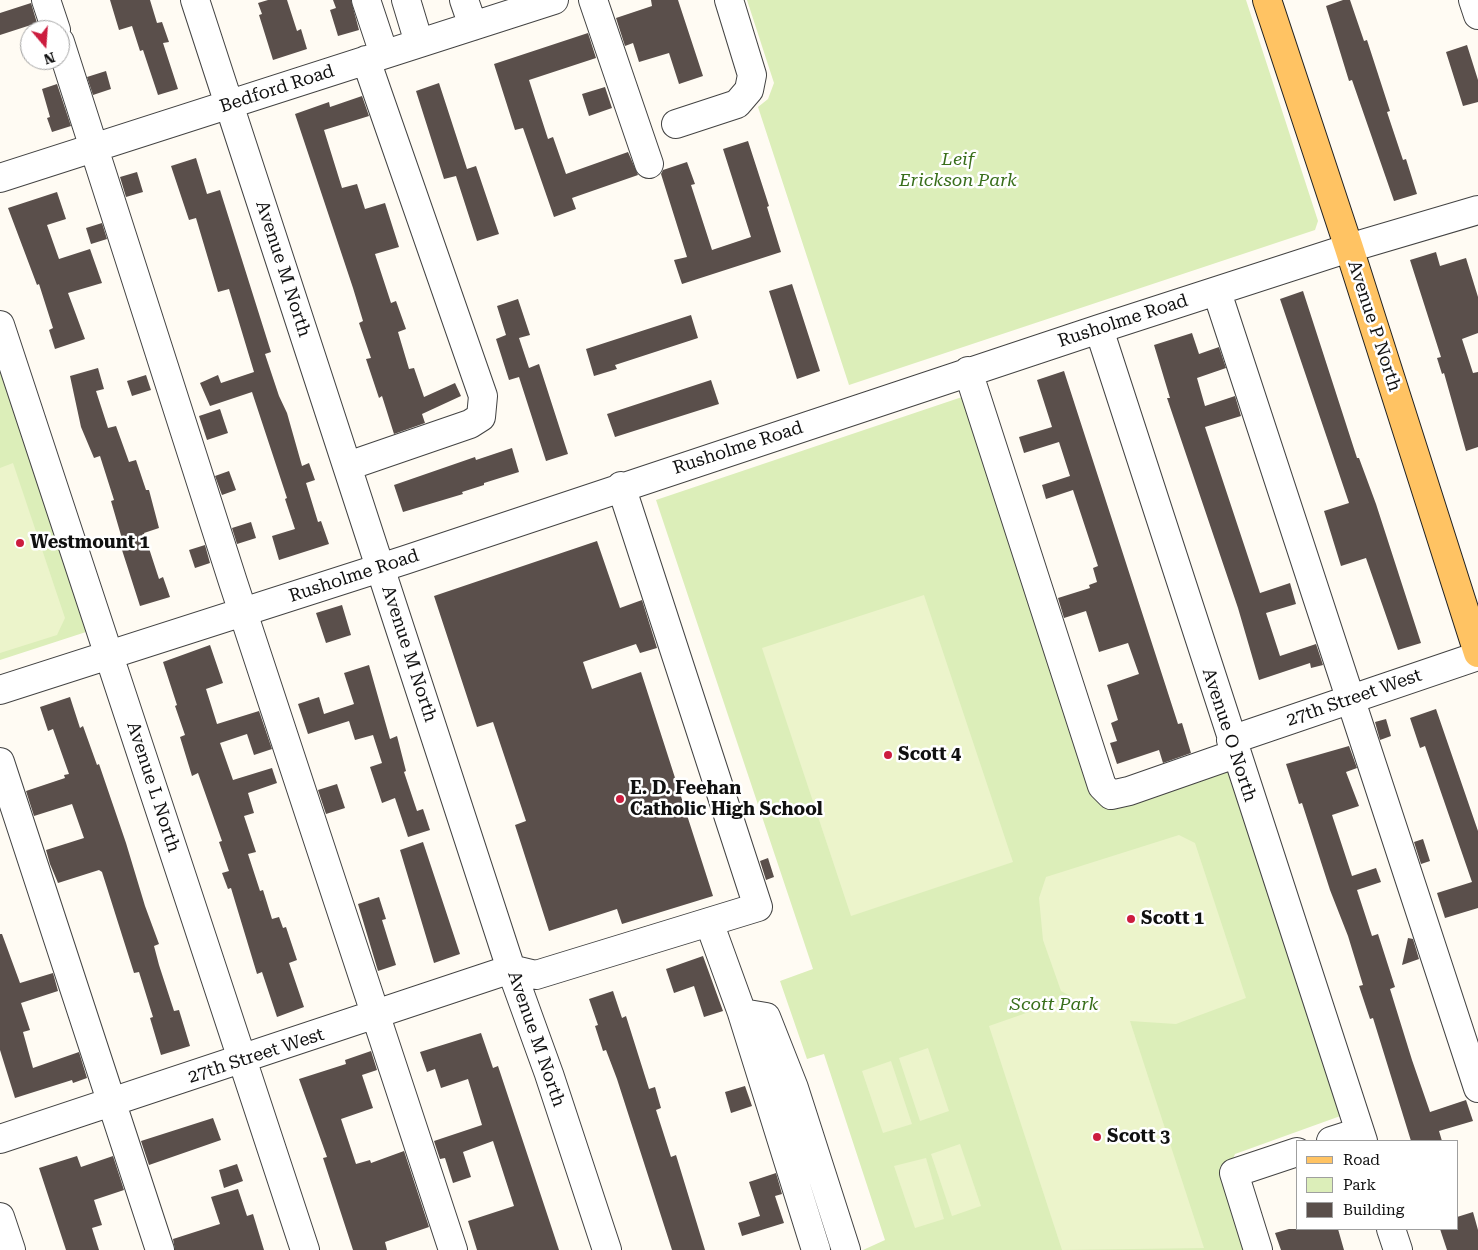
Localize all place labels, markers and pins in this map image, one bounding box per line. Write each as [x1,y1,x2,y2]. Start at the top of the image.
place label: Westmount 1 [30,532,150,554]
marker: Westmount 1 [14,537,26,549]
place label: Scott 4 [898,744,961,766]
marker: Scott 4 [882,749,894,761]
place label: E. D. Feehan Catholic High School [630,778,823,821]
marker: E. D. Feehan Catholic High School [614,793,626,805]
place label: Scott 1 [1141,908,1204,930]
marker: Scott 1 [1125,913,1137,925]
place label: Scott 3 [1107,1126,1170,1148]
marker: Scott 3 [1091,1131,1103,1143]

